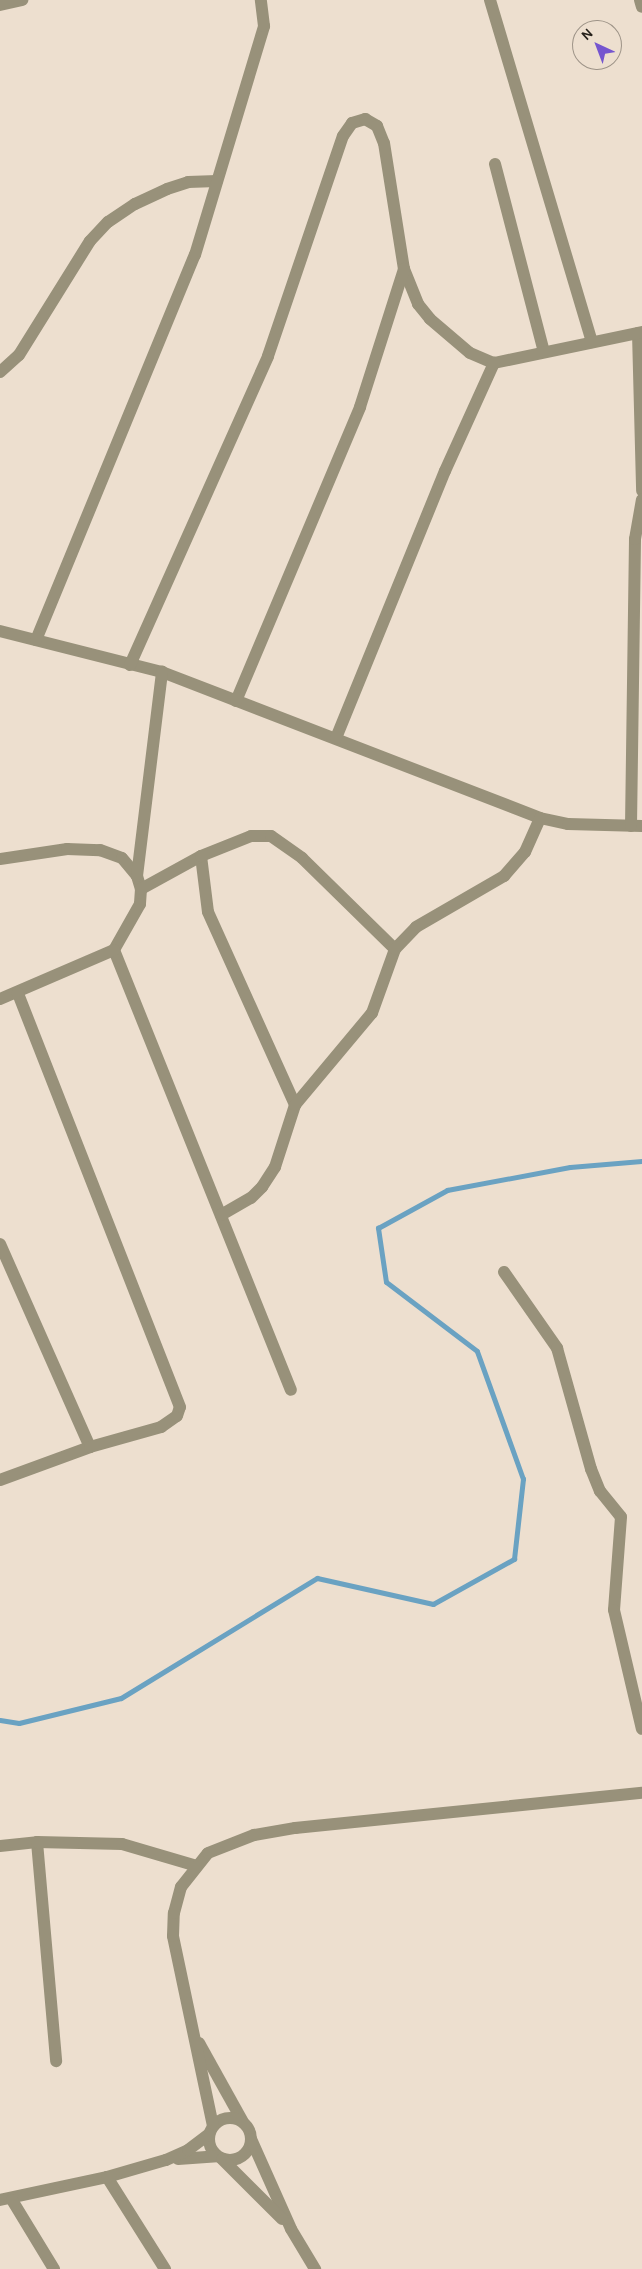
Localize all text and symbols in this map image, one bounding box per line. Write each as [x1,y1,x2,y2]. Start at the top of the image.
north arrow [572,20,622,70]
text: N [578,25,597,44]

